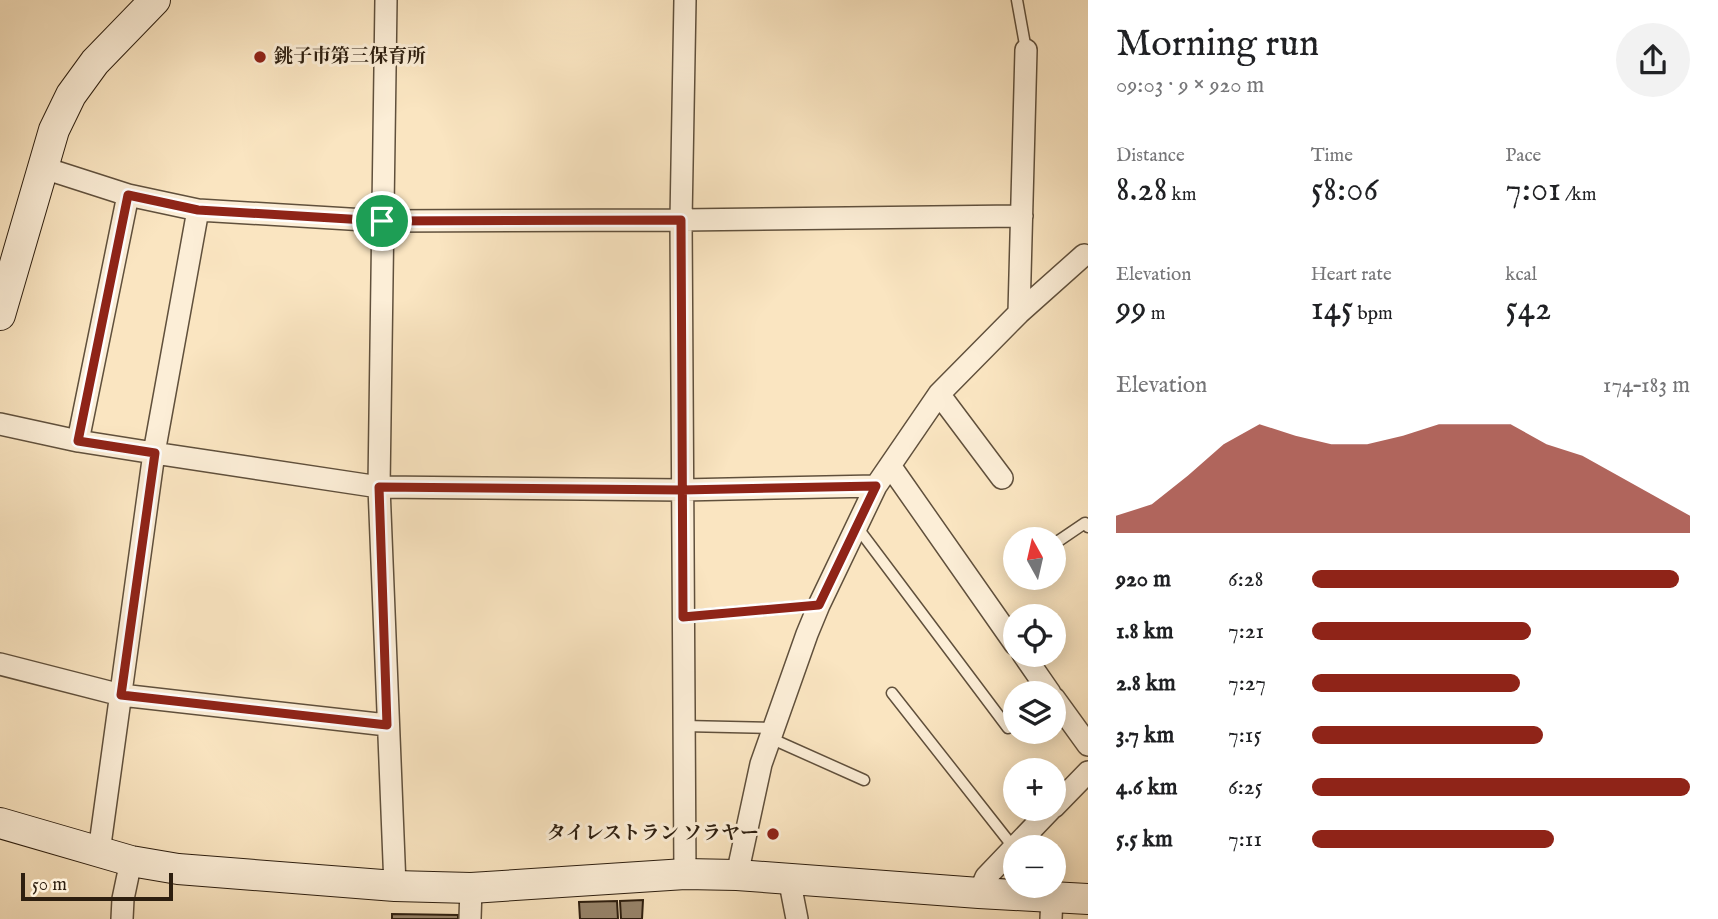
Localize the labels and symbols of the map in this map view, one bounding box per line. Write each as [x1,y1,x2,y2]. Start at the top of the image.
place label: 銚子市第三保育所 [274,45,426,69]
marker: 銚子市第三保育所 [252,49,268,65]
pin [352,191,412,251]
north arrow [1003,527,1066,590]
place label: タイレストラン ソラヤー [547,822,759,846]
marker: タイレストラン ソラヤー [765,826,781,842]
scale bar [21,870,173,902]

